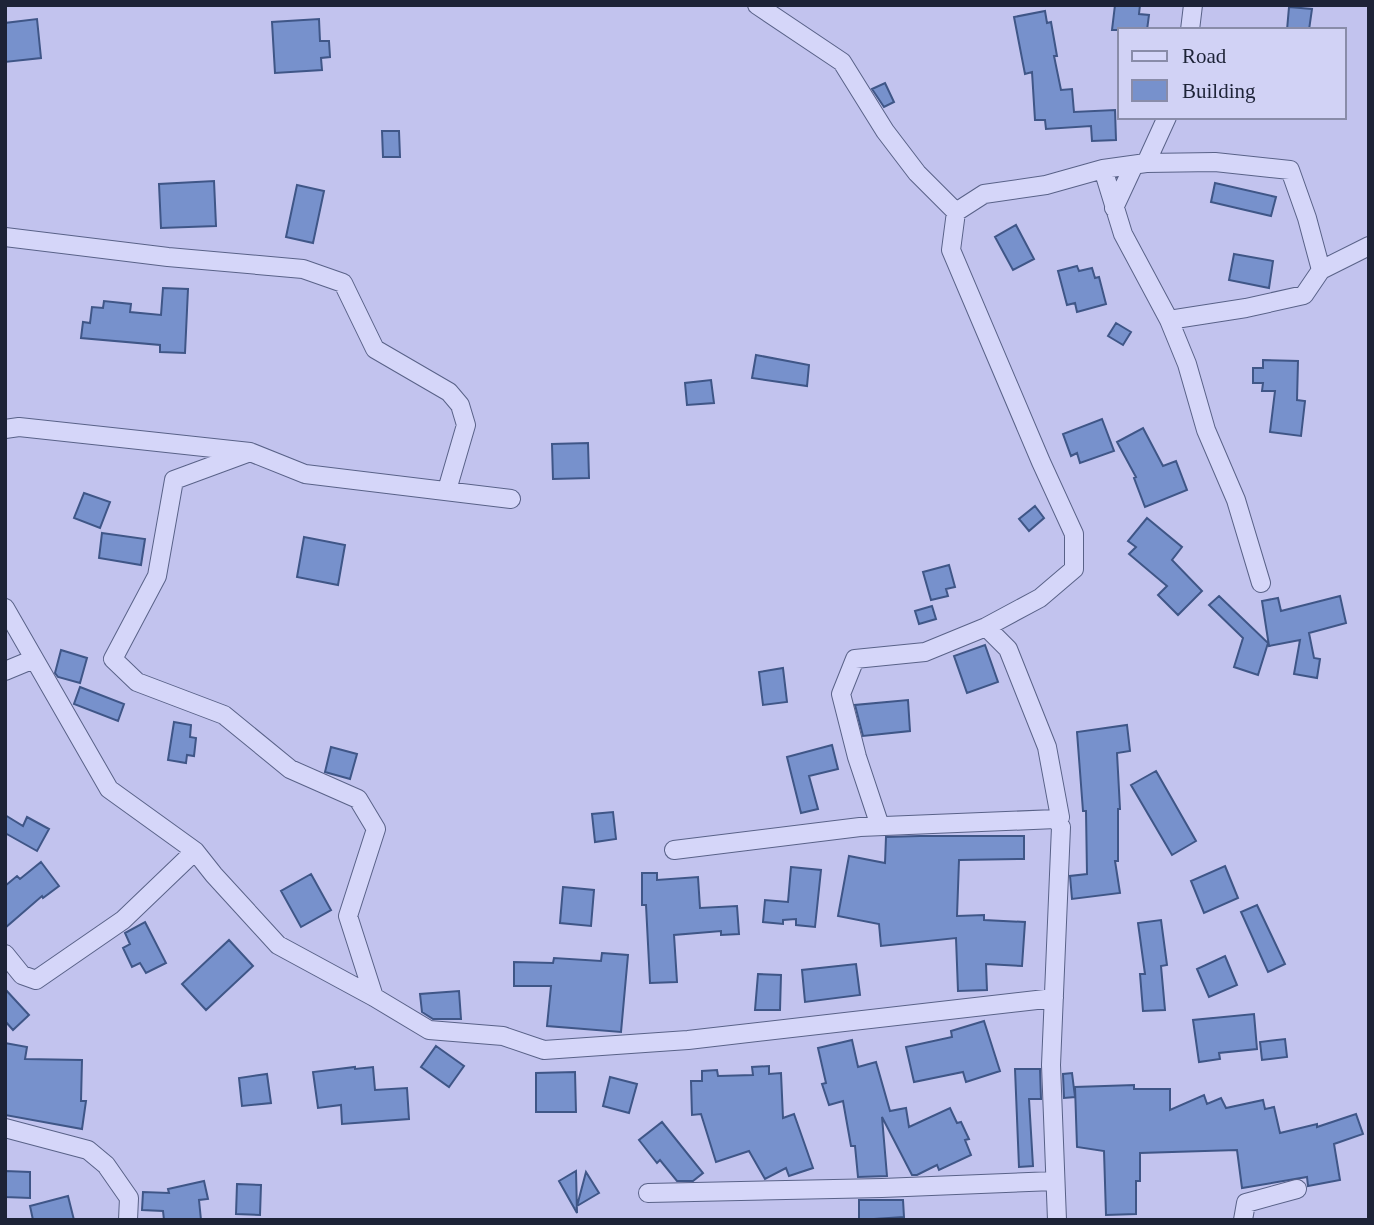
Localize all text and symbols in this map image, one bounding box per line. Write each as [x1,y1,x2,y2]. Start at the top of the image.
legend [1118,28,1346,119]
text: Road [1182,44,1227,68]
text: Building [1182,79,1256,103]

